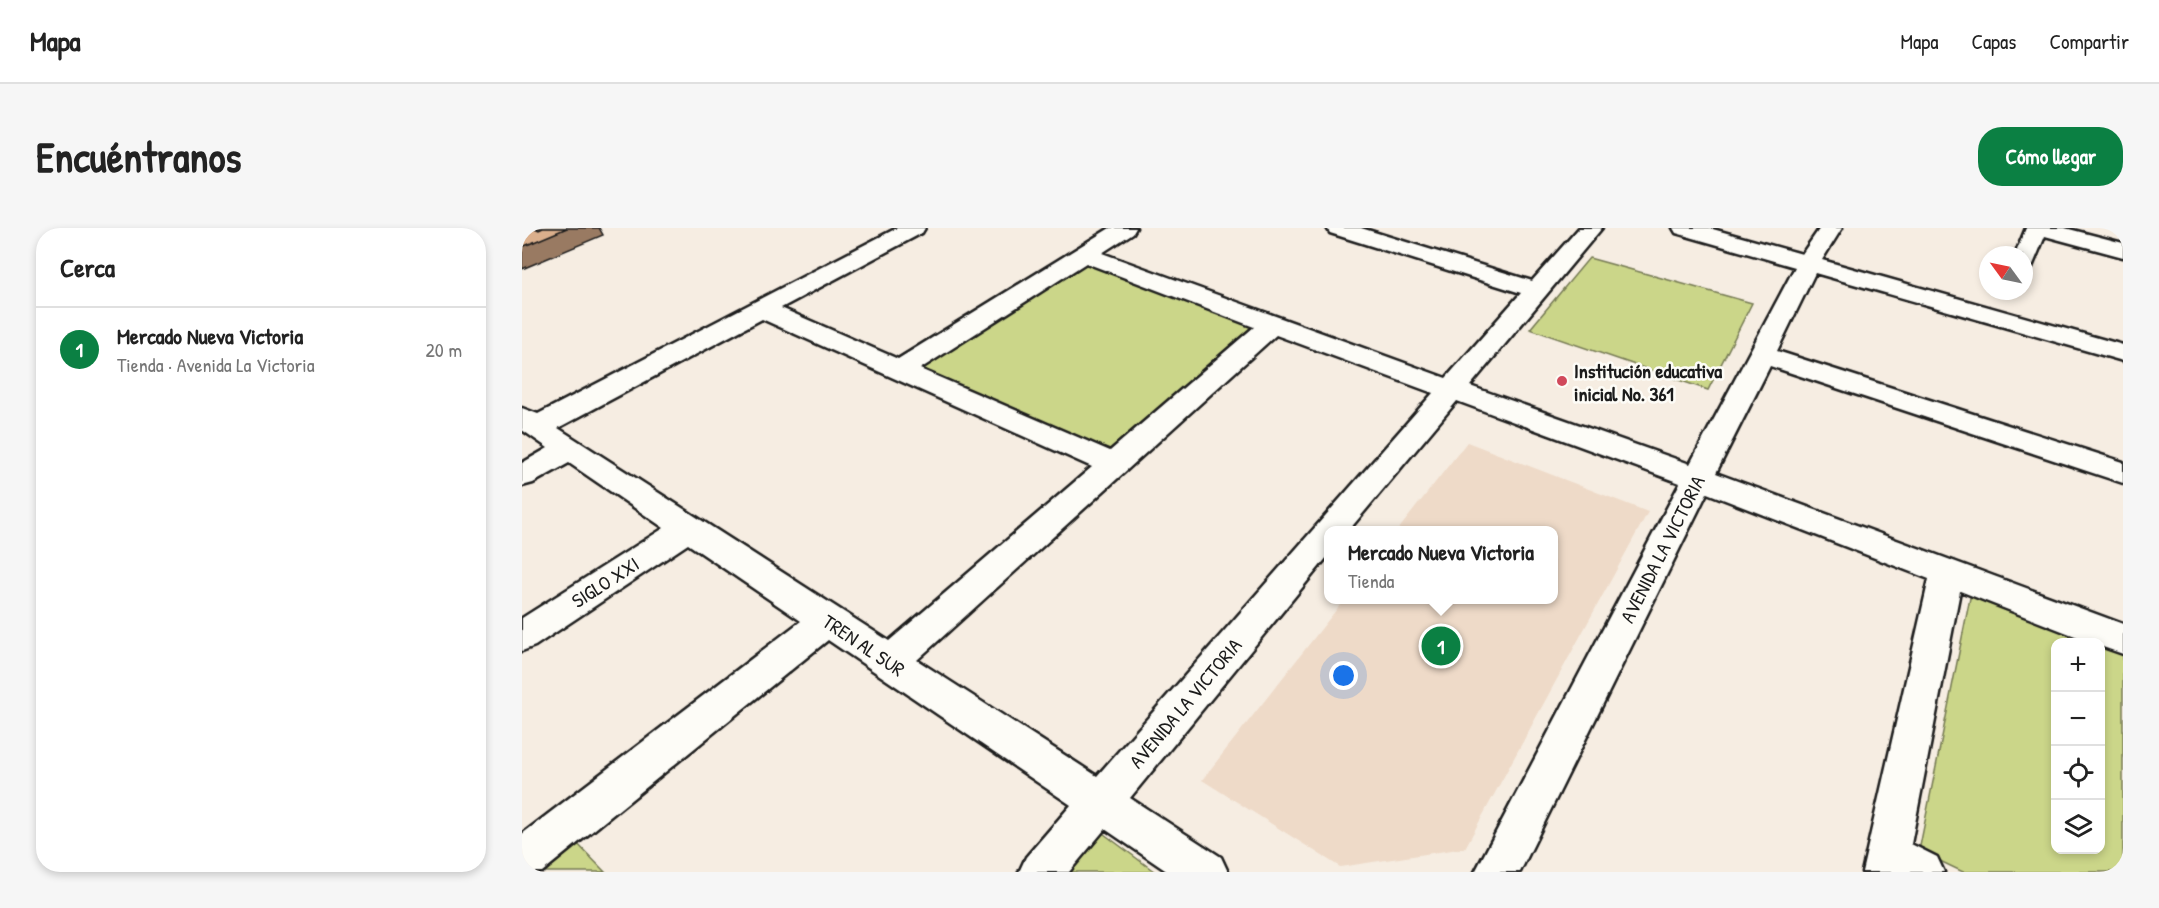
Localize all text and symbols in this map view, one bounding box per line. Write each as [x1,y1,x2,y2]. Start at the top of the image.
text: Mapa [30,22,81,60]
text: Mapa [1900,27,1938,56]
text: Capas [1971,27,2016,56]
text: Compartir [2049,27,2129,56]
button: Cómo llegar [1978,127,2123,186]
text: Encuéntranos [36,128,242,185]
north arrow [1979,246,2033,300]
text: Cerca [60,250,115,285]
text: Mercado Nueva Victoria [117,321,303,351]
text: 1 [76,336,83,363]
text: 20 m [425,336,462,363]
text: Tienda · Avenida La Victoria [117,351,314,378]
place label: Institución educativa inicial No. 361 [1574,357,1722,407]
marker: Institución educativa inicial No. 361 [1555,374,1569,388]
street label: AVENIDA LA VICTORIA [1613,471,1711,627]
popup [1324,526,1558,604]
text: Mercado Nueva Victoria [1348,537,1534,567]
street label: SIGLO XXI [566,550,644,614]
text: Tienda [1348,567,1394,594]
street label: TREN AL SUR [818,608,910,682]
pin: 1 [1422,624,1460,668]
street label: AVENIDA LA VICTORIA [1123,632,1247,774]
map controls [2051,638,2105,854]
button: + [2051,638,2105,692]
your location [1329,661,1358,690]
button: − [2051,692,2105,746]
button: locate [2051,746,2105,800]
button: layers [2051,800,2105,854]

